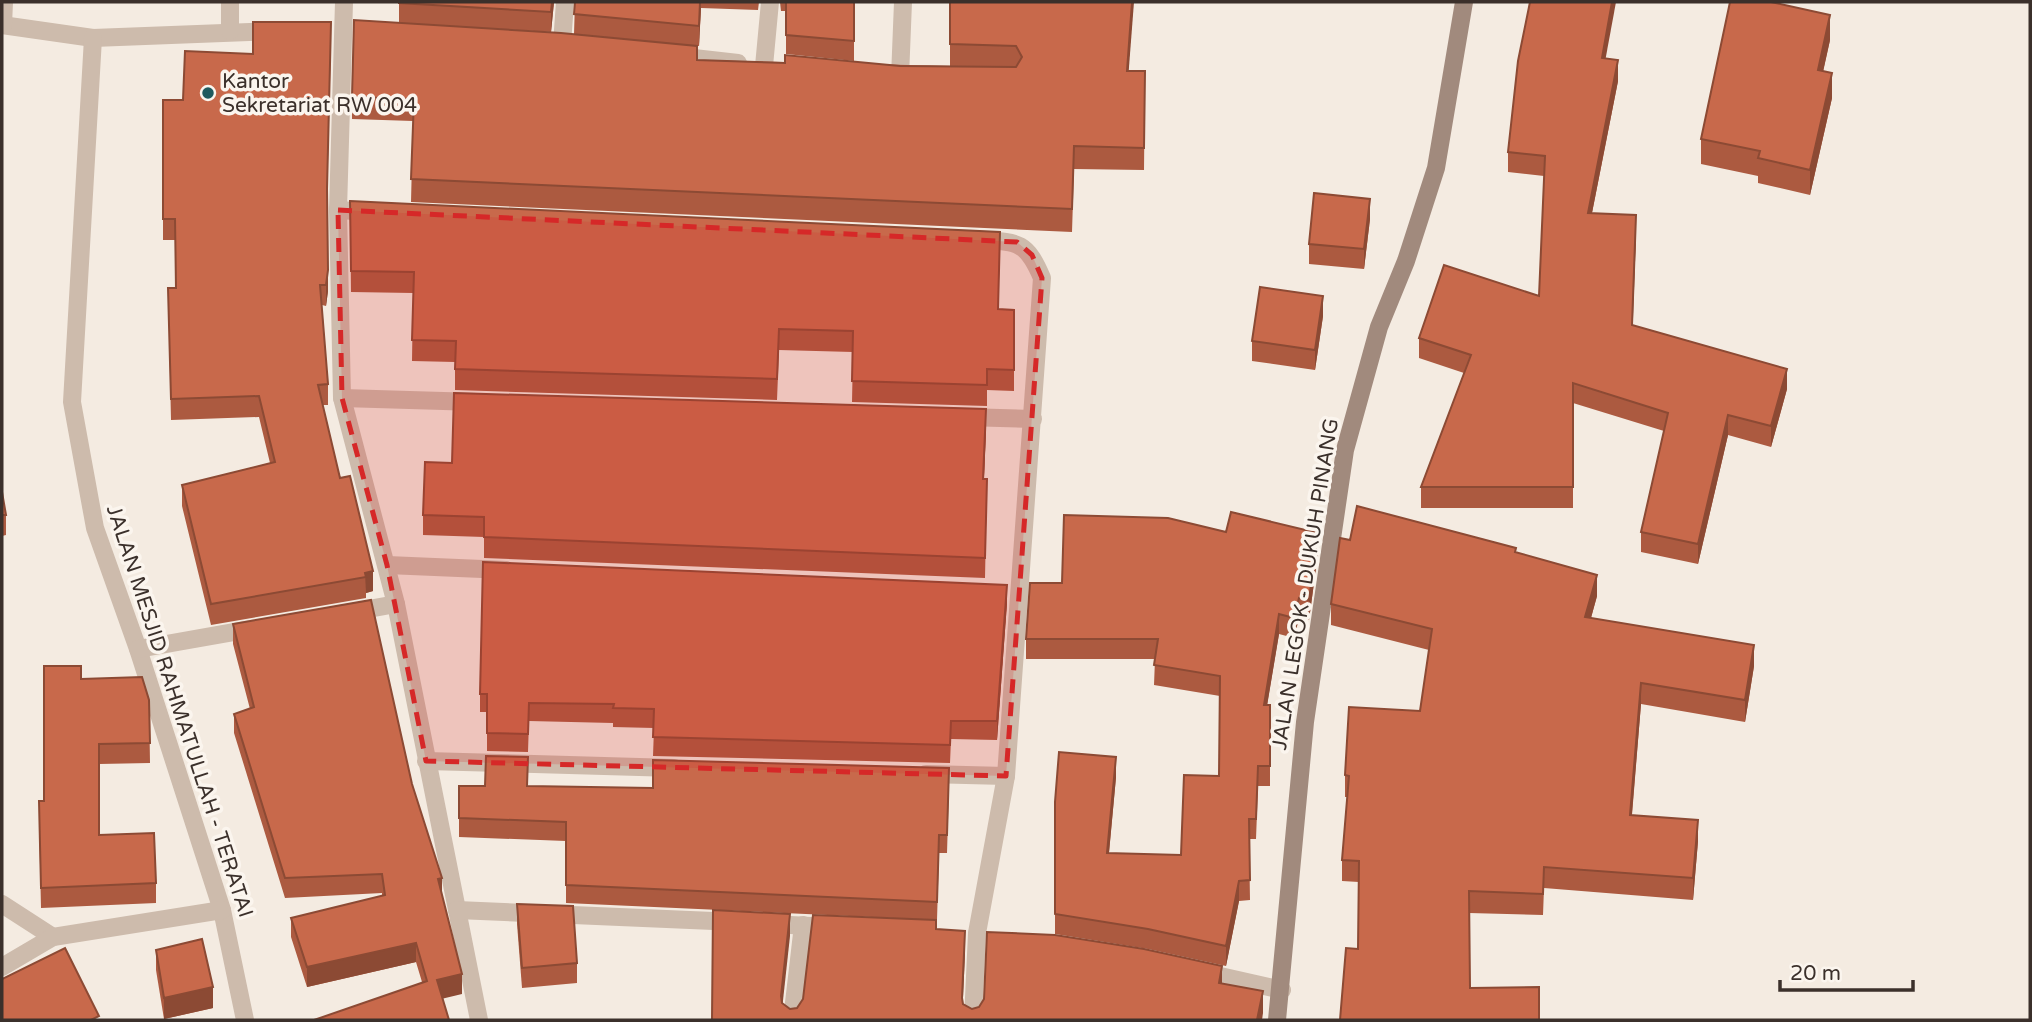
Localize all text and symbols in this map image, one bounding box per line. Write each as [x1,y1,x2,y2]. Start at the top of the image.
place label: Kantor Sekretariat RW 004 [222,69,417,118]
marker: Kantor Sekretariat RW 004 [200,85,216,101]
street label: JALAN LEGOK - DUKUH PINANG [1267,417,1344,752]
street label: JALAN MESJID RAHMATULLAH - TERATAI [101,502,258,920]
scale bar [1780,948,1913,992]
text: 20 m [1790,961,1841,986]

